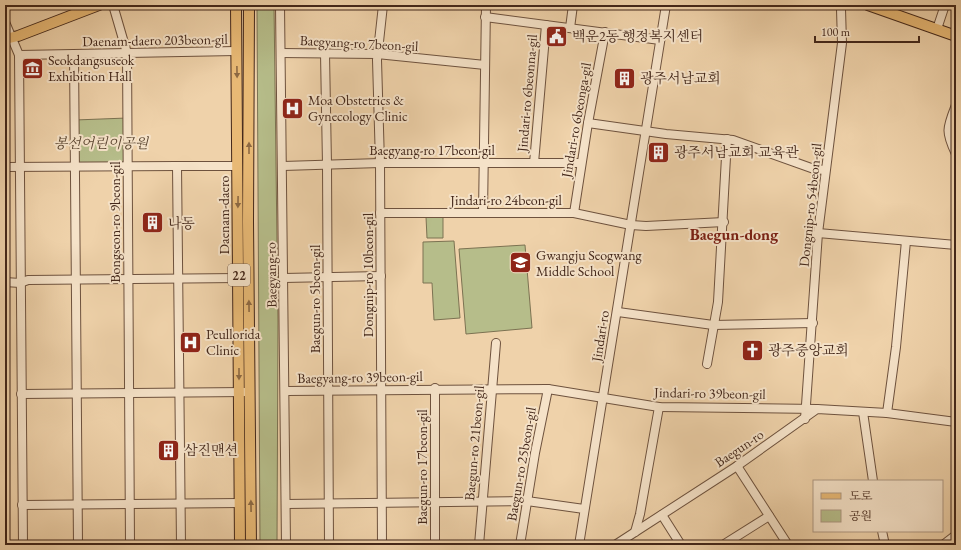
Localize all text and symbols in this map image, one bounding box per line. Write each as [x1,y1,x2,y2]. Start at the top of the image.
scale bar [815,18,919,44]
public building icon: 백운2동 행정복지센터 [544,23,570,49]
text: 100 m [821,24,851,40]
place label: 백운2동 행정복지센터 [572,27,703,45]
street label: Daenam-daero 203beon-gil [82,30,229,50]
street label: Baegyang-ro 7beon-gil [299,31,419,55]
street label: Jindari-ro 6beonna-gil [513,33,541,153]
place label: Seokdangsuseok Exhibition Hall [48,51,135,85]
museum icon: Seokdangsuseok Exhibition Hall [19,55,45,81]
street label: Jindari-ro 6beonga-gil [557,60,595,180]
building icon: 광주서남교회 [611,65,637,91]
one-way arrow [234,66,240,79]
place label: 광주서남교회 [640,69,721,87]
place label: Moa Obstetrics & Gynecology Clinic [308,91,408,125]
hospital icon: Moa Obstetrics & Gynecology Clinic [280,95,306,121]
park label: 봉선어린이공원 [54,134,150,152]
building icon: 광주서남교회 교육관 [646,139,672,165]
one-way arrow [246,141,252,154]
street label: Baegyang-ro 17beon-gil [369,141,495,159]
street label: Dongnip-ro 54beon-gil [795,142,826,268]
place label: 광주서남교회 교육관 [674,143,799,161]
street label: Bongseon-ro 9beon-gil [106,161,124,283]
street label: Daenam-daero [215,175,233,255]
street label: Jindari-ro 24beon-gil [449,191,562,209]
one-way arrow [235,196,241,209]
building icon: 나동 [139,210,165,236]
street label: Dongnip-ro 10beon-gil [359,212,377,337]
place label: 나동 [168,214,196,232]
district label: Baegun-dong [690,224,779,245]
street label: Baegyang-ro [261,242,281,308]
street label: Baegun-ro 5beon-gil [306,244,324,353]
place label: Gwangju Seogwang Middle School [536,246,643,280]
school or university icon: Gwangju Seogwang Middle School [507,250,533,276]
road number: 22 [228,264,250,286]
one-way arrow [246,299,252,312]
street label: Jindari-ro [587,309,613,364]
place label: Peullorida Clinic [206,325,261,359]
hospital icon: Peullorida Clinic [178,329,204,355]
church icon: 광주중앙교회 [739,337,765,363]
place label: 광주중앙교회 [768,341,849,359]
street label: Baegyang-ro 39beon-gil [297,367,424,387]
one-way arrow [236,368,242,381]
street label: Jindari-ro 39beon-gil [653,383,767,403]
street label: Baegun-ro 21beon-gil [460,384,488,501]
street label: Baegun-ro 25beon-gil [502,405,540,522]
street label: Baegun-ro 17beon-gil [413,409,431,525]
street label: Baegun-ro [711,425,767,471]
building icon: 삼진맨션 [156,437,182,463]
place label: 삼진맨션 [184,441,238,459]
legend [813,480,943,532]
text: 도로 [849,488,873,504]
one-way arrow [247,500,254,512]
text: 공원 [849,508,872,524]

